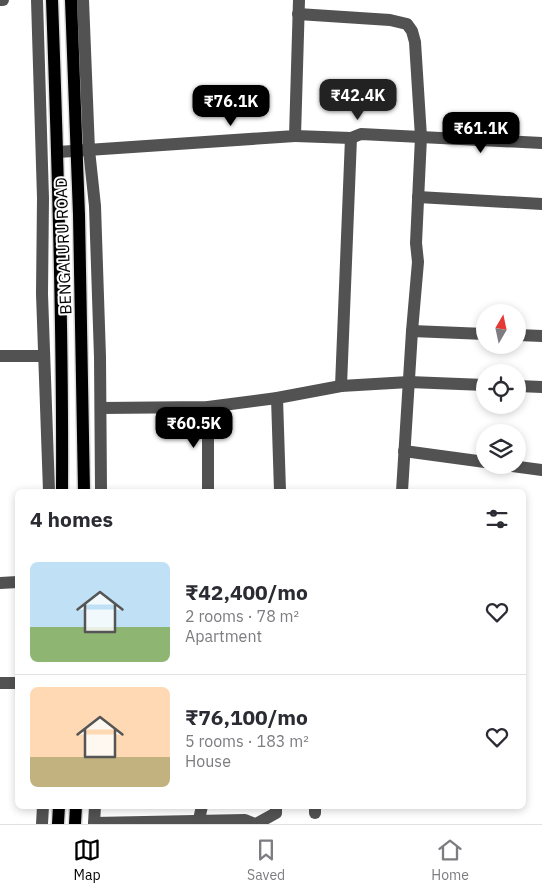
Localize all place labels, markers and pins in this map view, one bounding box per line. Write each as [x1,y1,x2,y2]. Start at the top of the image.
pin: ₹42.4K [317,78,399,121]
pin: ₹76.1K [190,84,272,127]
pin: ₹61.1K [440,112,522,154]
pin: ₹60.5K [153,406,235,449]

